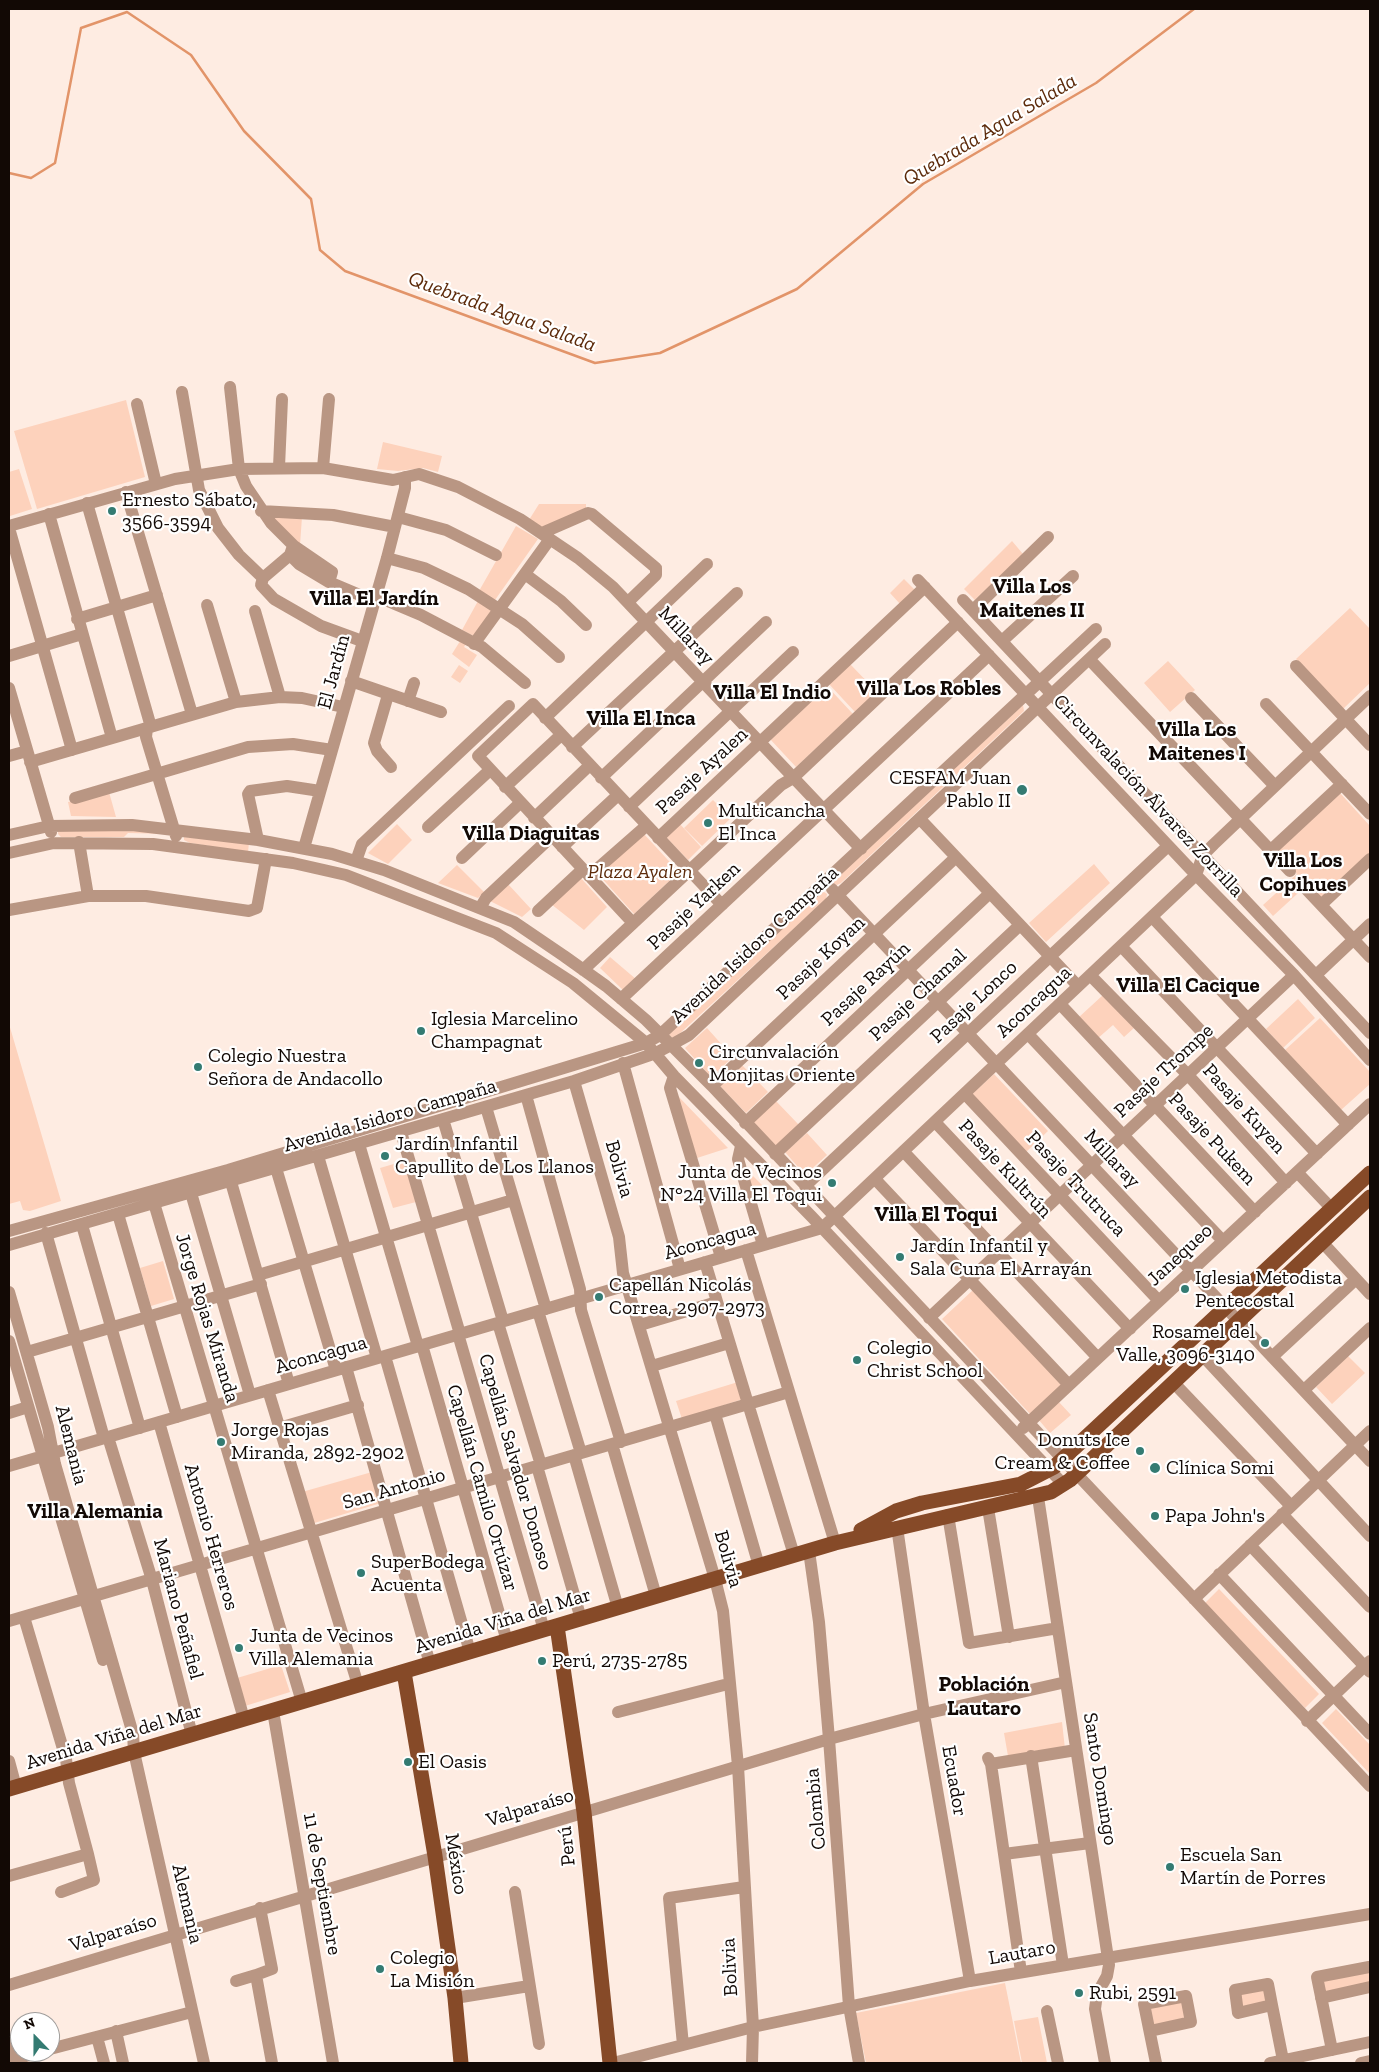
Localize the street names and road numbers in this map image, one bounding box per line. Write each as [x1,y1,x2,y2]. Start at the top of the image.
street label: Millaray [653,602,719,670]
street label: El Jardín [313,632,355,712]
street label: Circunvalación Álvarez Zorrilla [1048,690,1248,902]
street label: Pasaje Ayalen [651,722,753,820]
street label: Pasaje Yarken [643,857,745,955]
street label: Avenida Isidoro Campaña [666,861,844,1029]
street label: Pasaje Koyan [772,911,870,1005]
street label: Pasaje Rayún [817,937,915,1031]
street label: Pasaje Chamal [864,944,972,1046]
street label: Pasaje Lonco [925,956,1023,1048]
street label: Aconcagua [991,961,1077,1043]
street label: Pasaje Trompe [1109,1019,1219,1123]
street label: Pasaje Kuyen [1197,1059,1291,1159]
street label: Avenida Isidoro Campaña [281,1074,499,1158]
street label: Pasaje Pukem [1163,1088,1261,1190]
street label: Pasaje Kultrún [953,1115,1057,1223]
street label: Millaray [1079,1125,1145,1193]
street label: Pasaje Trutruca [1021,1126,1131,1242]
street label: Bolivia [599,1138,639,1200]
street label: Aconcagua [661,1216,759,1266]
street label: Janequeo [1142,1219,1218,1291]
street label: Jorge Rojas Miranda [170,1230,244,1406]
street label: Aconcagua [272,1330,370,1380]
street label: Capellán Salvador Donoso [473,1351,557,1573]
street label: Capellán Camilo Ortúzar [441,1382,523,1594]
street label: Alemania [50,1403,92,1487]
street label: Antonio Herreros [179,1461,243,1613]
street label: San Antonio [340,1463,448,1515]
street label: Bolivia [708,1528,748,1590]
street label: Mariano Peñafiel [148,1536,208,1682]
street label: Avenida Viña del Mar [412,1583,594,1659]
street label: Avenida Viña del Mar [23,1699,205,1775]
street label: Santo Domingo [1078,1711,1122,1847]
street label: Ecuador [936,1744,972,1818]
street label: Colombia [800,1767,832,1851]
street label: Valparaíso [483,1783,577,1833]
street label: 11 de Septiembre [298,1811,346,1957]
street label: Perú [553,1825,581,1867]
street label: México [439,1832,473,1896]
street label: Alemania [166,1862,208,1946]
street label: Valparaíso [66,1908,160,1958]
street label: Lautaro [987,1935,1057,1971]
street label: Bolivia [716,1937,744,1997]

